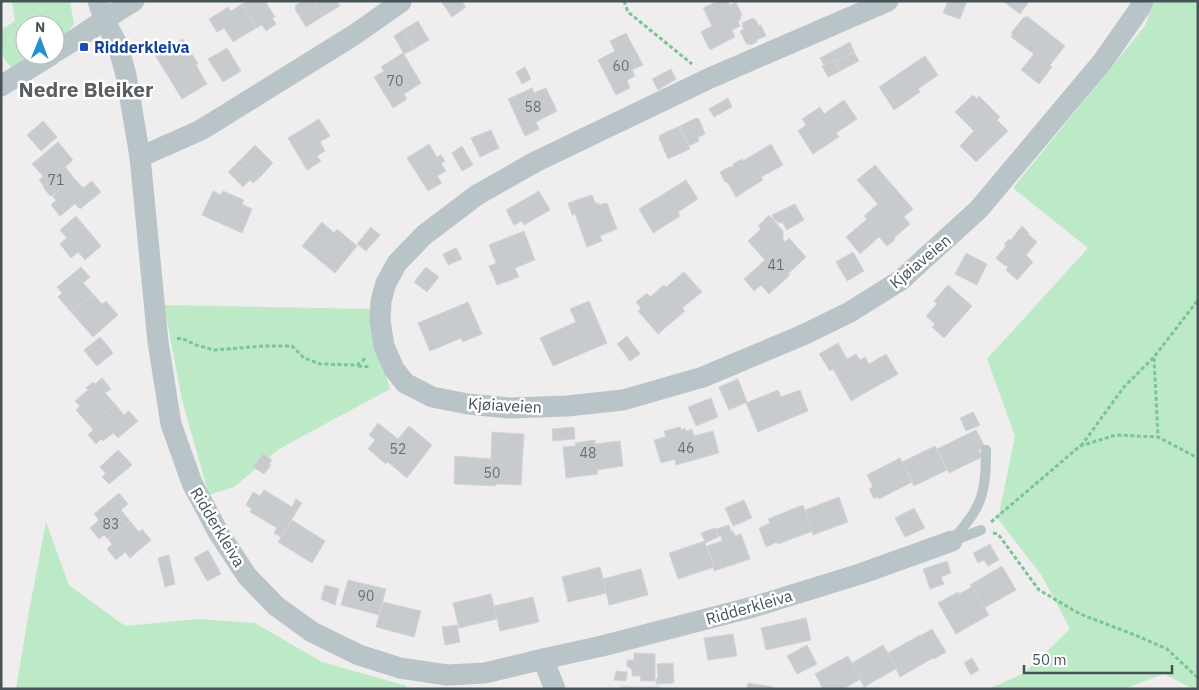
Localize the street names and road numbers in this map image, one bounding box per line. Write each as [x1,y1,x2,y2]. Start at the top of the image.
street label: Kjøiaveien [885,230,955,292]
street label: Kjøiaveien [467,393,543,417]
street label: Ridderkleiva [186,484,250,571]
street label: Ridderkleiva [703,585,795,629]

